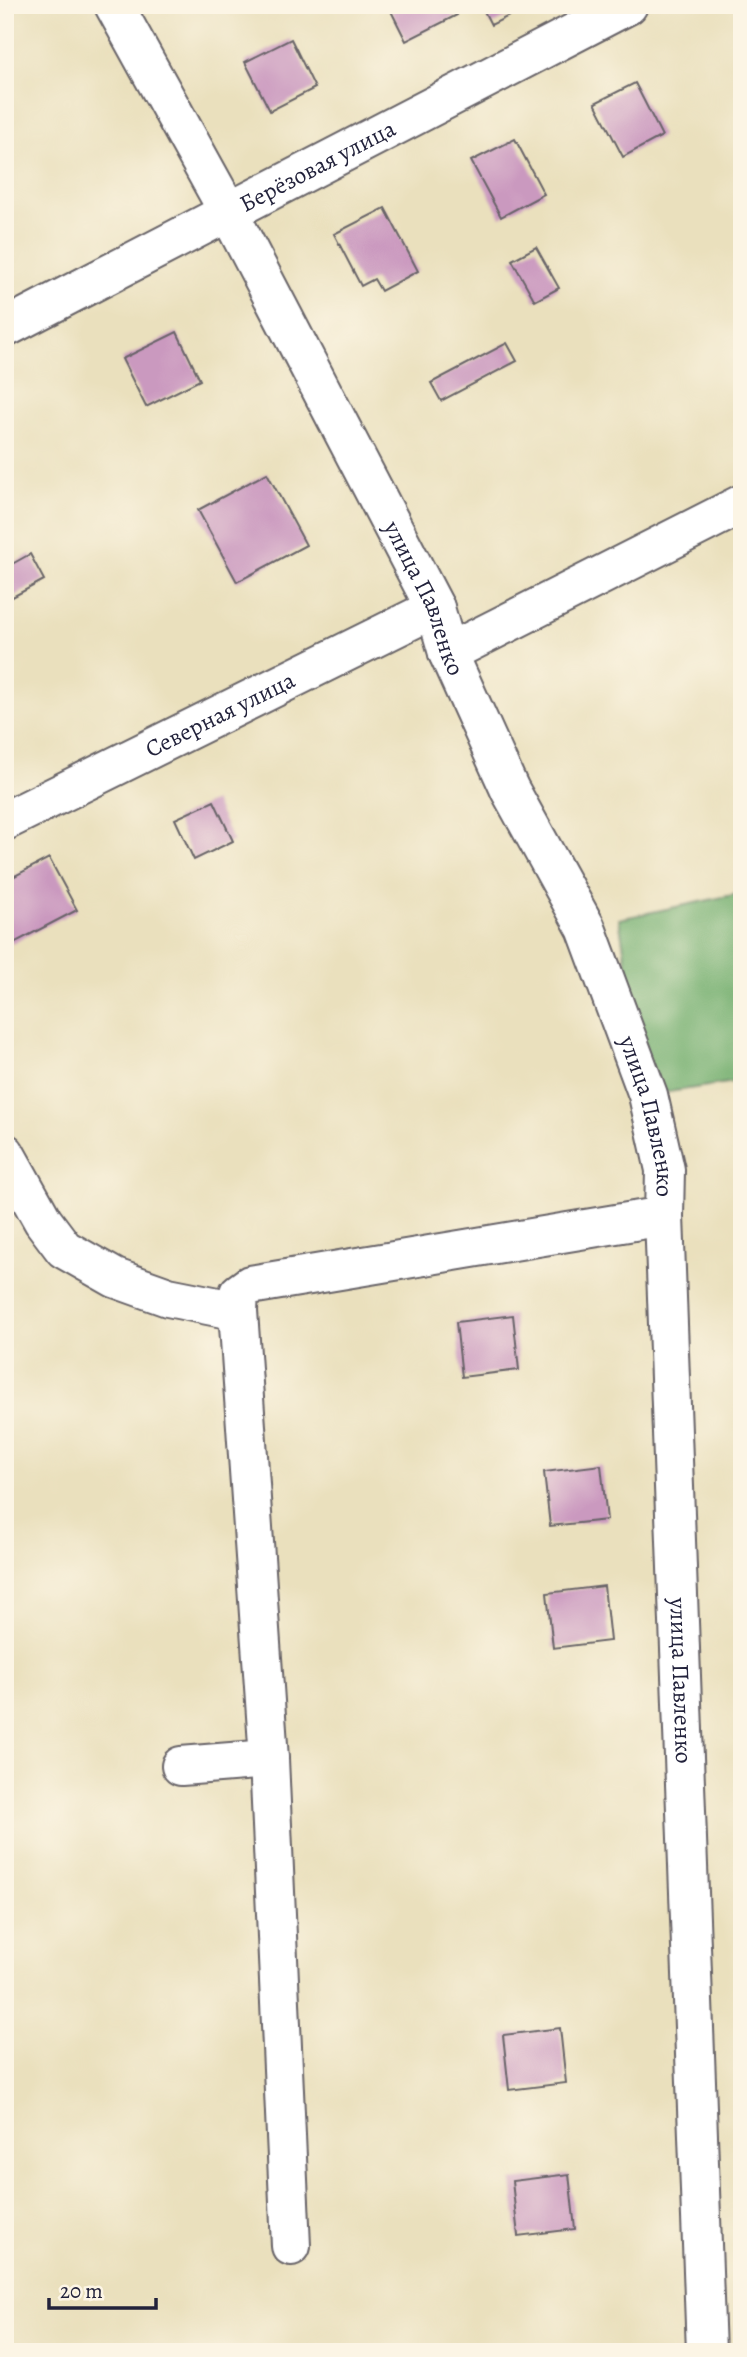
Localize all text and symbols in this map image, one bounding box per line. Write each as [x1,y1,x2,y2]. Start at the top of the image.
street label: Берёзовая улица [234,112,401,220]
street label: улица Павленко [376,514,472,681]
street label: Северная улица [140,664,300,765]
street label: улица Павленко [611,1030,681,1197]
street label: улица Павленко [662,1596,700,1764]
scale bar [49,2266,156,2310]
text: 20 m [60,2277,103,2305]

